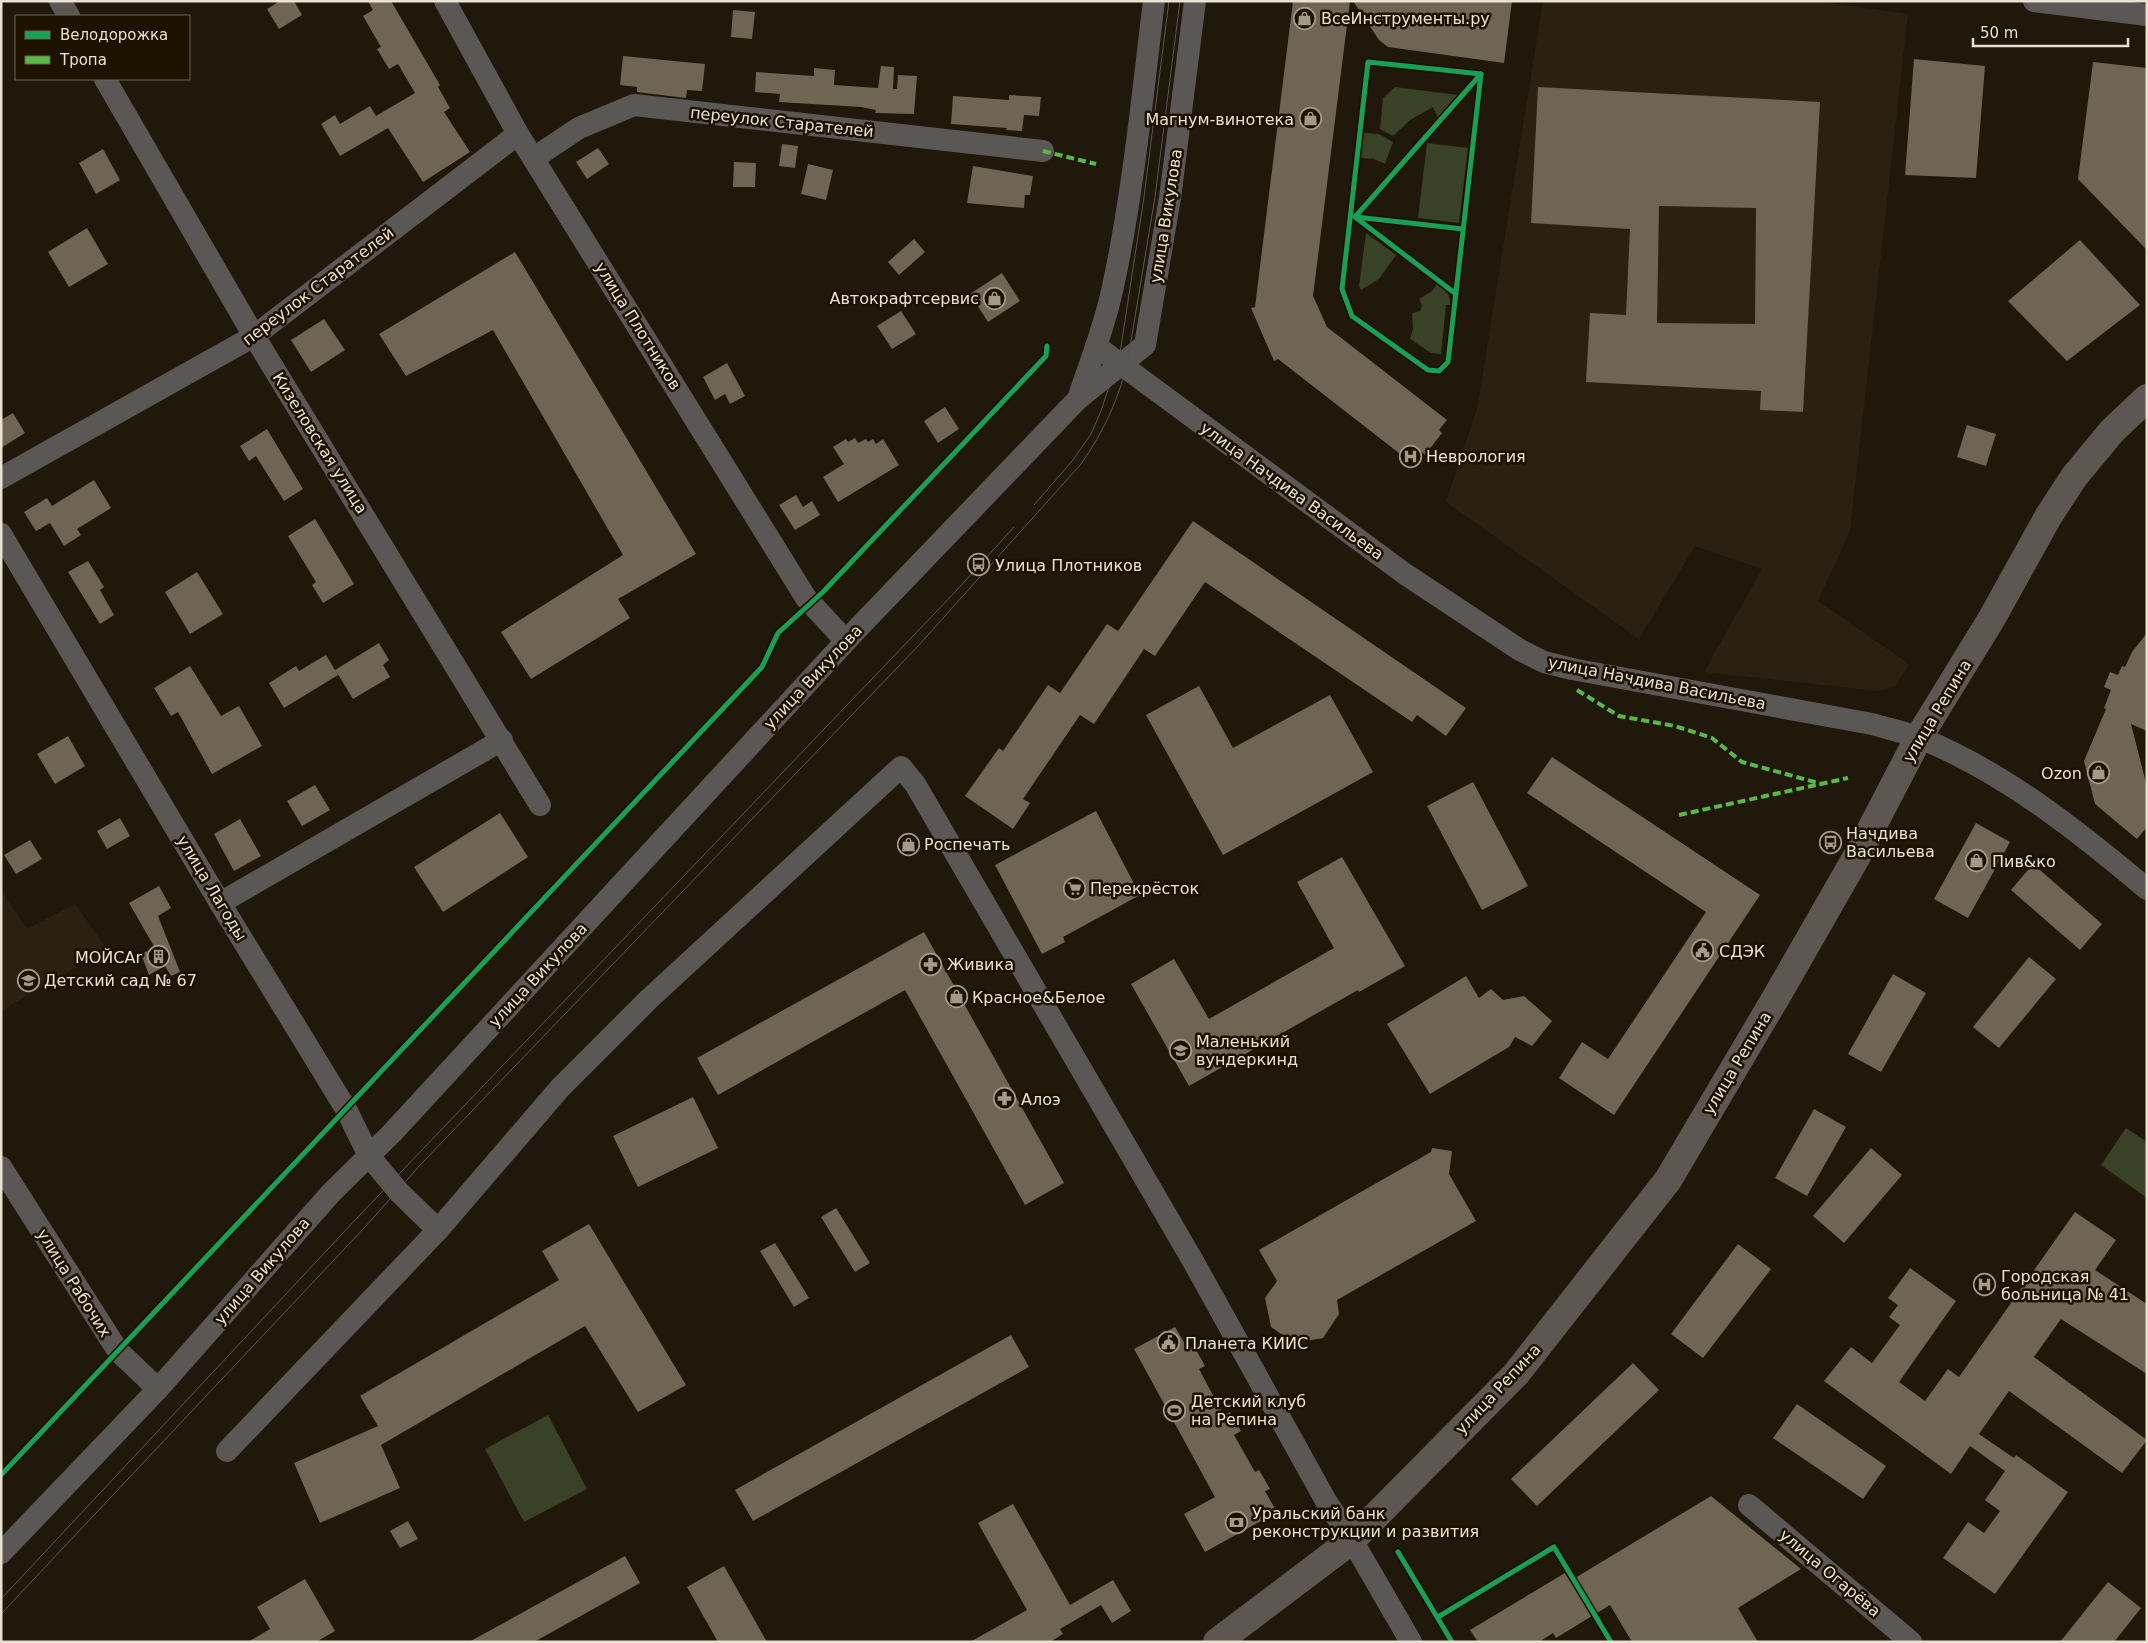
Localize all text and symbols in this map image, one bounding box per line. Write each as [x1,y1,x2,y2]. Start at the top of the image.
shop icon: ВсеИнструменты.ру [1293,6,1317,30]
place label: ВсеИнструменты.ру [1321,9,1490,28]
legend [15,15,190,80]
scale bar [1973,15,2128,47]
text: 50 m [1980,24,2018,42]
text: Велодорожка [60,26,168,44]
text: Тропа [59,51,107,69]
street label: переулок Старателей [689,103,875,141]
shop icon: Магнум-винотека [1298,107,1322,131]
place label: Магнум-винотека [1146,110,1294,129]
street label: улица Викулова [1146,148,1186,284]
street label: переулок Старателей [239,223,397,349]
street label: улица Плотников [591,259,685,393]
shop icon: Автокрафтсервис [983,286,1007,310]
place label: Автокрафтсервис [829,289,979,308]
street label: Кизеловская улица [269,369,371,517]
street label: улица Начдива Васильева [1197,418,1387,564]
hospital icon: Неврология [1398,444,1422,468]
place label: Неврология [1426,447,1526,466]
bus stop icon: Улица Плотников [967,553,991,577]
place label: Улица Плотников [995,556,1142,575]
street label: улица Викулова [760,621,866,733]
street label: улица Начдива Васильева [1546,653,1768,713]
street label: улица Репина [1899,656,1975,766]
shop icon: Ozon [2086,761,2110,785]
place label: Ozon [2041,764,2082,783]
place label: Начдива Васильева [1846,824,1935,861]
bus stop icon: Начдива Васильева [1818,830,1842,854]
street label: улица Лагоды [173,832,251,944]
shop icon: Роспечать [896,832,920,856]
place label: Роспечать [924,835,1011,854]
shop icon: Пив&ко [1964,849,1988,873]
place label: Пив&ко [1992,852,2056,871]
supermarket icon: Перекрёсток [1062,876,1086,900]
place label: Перекрёсток [1090,879,1199,898]
street label: улица Викулова [485,919,591,1031]
public building icon: СДЭК [1691,939,1715,963]
place label: СДЭК [1719,942,1766,961]
building icon: МОЙCAr [146,945,170,969]
place label: МОЙCAr [75,948,142,967]
pharmacy icon: Живика [919,952,943,976]
place label: Живика [947,955,1014,974]
school or university icon: Детский сад № 67 [16,968,40,992]
place label: Детский сад № 67 [44,971,197,990]
shop icon: Красное&Белое [944,985,968,1009]
place label: Красное&Белое [972,988,1105,1007]
street label: улица Репина [1699,1008,1775,1118]
place label: Маленький вундеркинд [1196,1032,1298,1069]
school or university icon: Маленький вундеркинд [1168,1038,1192,1062]
pharmacy icon: Алоэ [993,1087,1017,1111]
place label: Алоэ [1021,1090,1061,1109]
street label: улица Викулова [210,1214,314,1328]
street label: улица Рабочих [33,1225,115,1341]
place label: Городская больница № 41 [2001,1267,2129,1304]
hospital icon: Городская больница № 41 [1973,1273,1997,1297]
public building icon: Планета КИИС [1157,1331,1181,1355]
place label: Планета КИИС [1185,1334,1308,1353]
street label: улица Репина [1451,1340,1545,1438]
place label: Детский клуб на Репина [1191,1392,1306,1429]
sports icon: Детский клуб на Репина [1163,1398,1187,1422]
place label: Уральский банк реконструкции и развития [1252,1504,1479,1541]
bank icon: Уральский банк реконструкции и развития [1224,1510,1248,1534]
street label: улица Огарёва [1776,1525,1884,1621]

